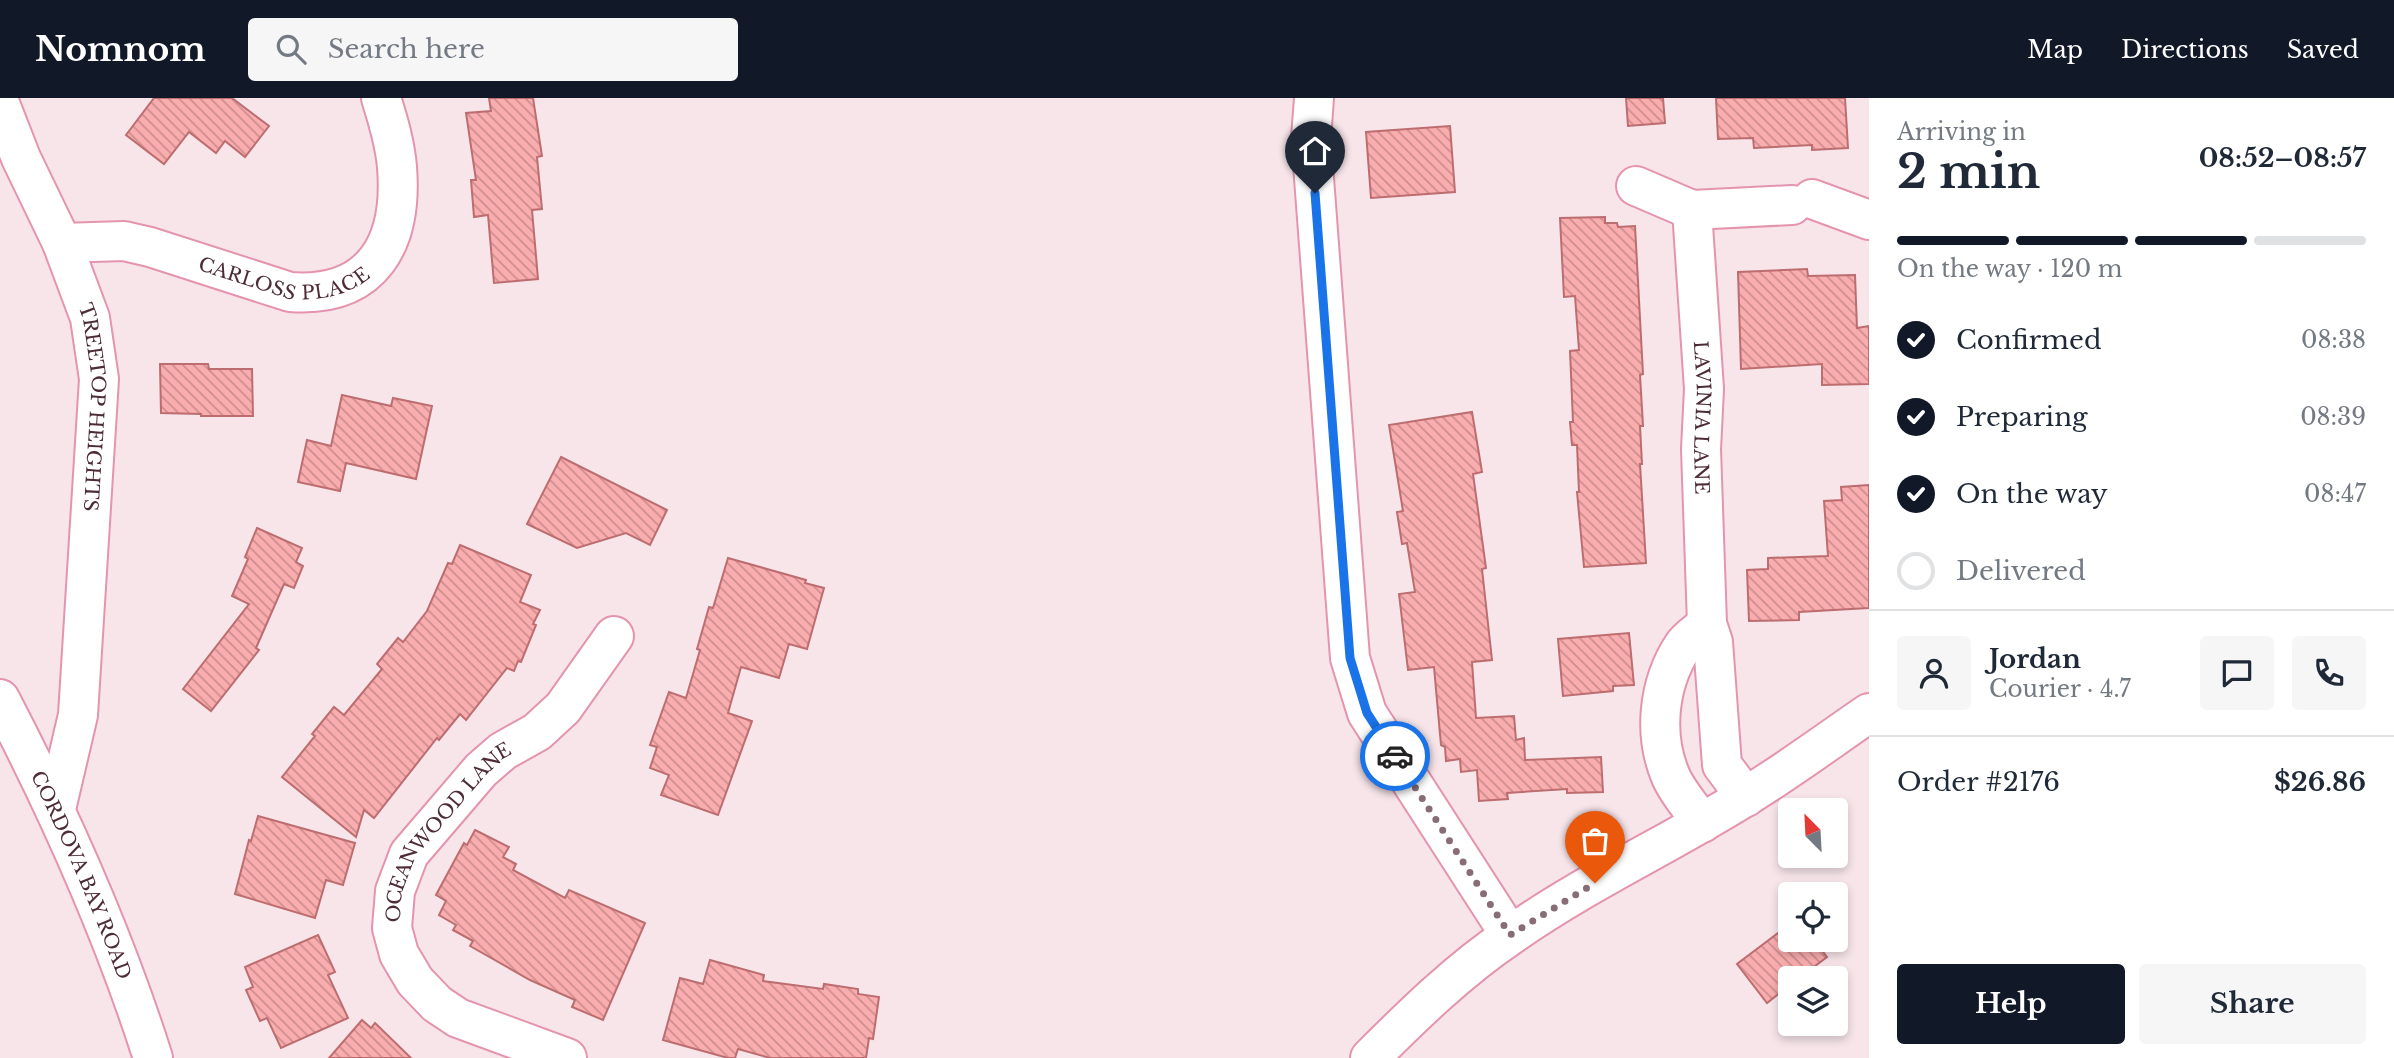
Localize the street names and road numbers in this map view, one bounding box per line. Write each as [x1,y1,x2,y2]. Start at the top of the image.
street label: CARLOSS PLACE [193,249,371,275]
street label: TREETOP HEIGHTS [74,300,110,512]
street label: LAVINIA LANE [1689,340,1715,495]
street label: OCEANWOOD LANE [381,738,515,923]
street label: CORDOVA BAY ROAD [26,767,136,982]

